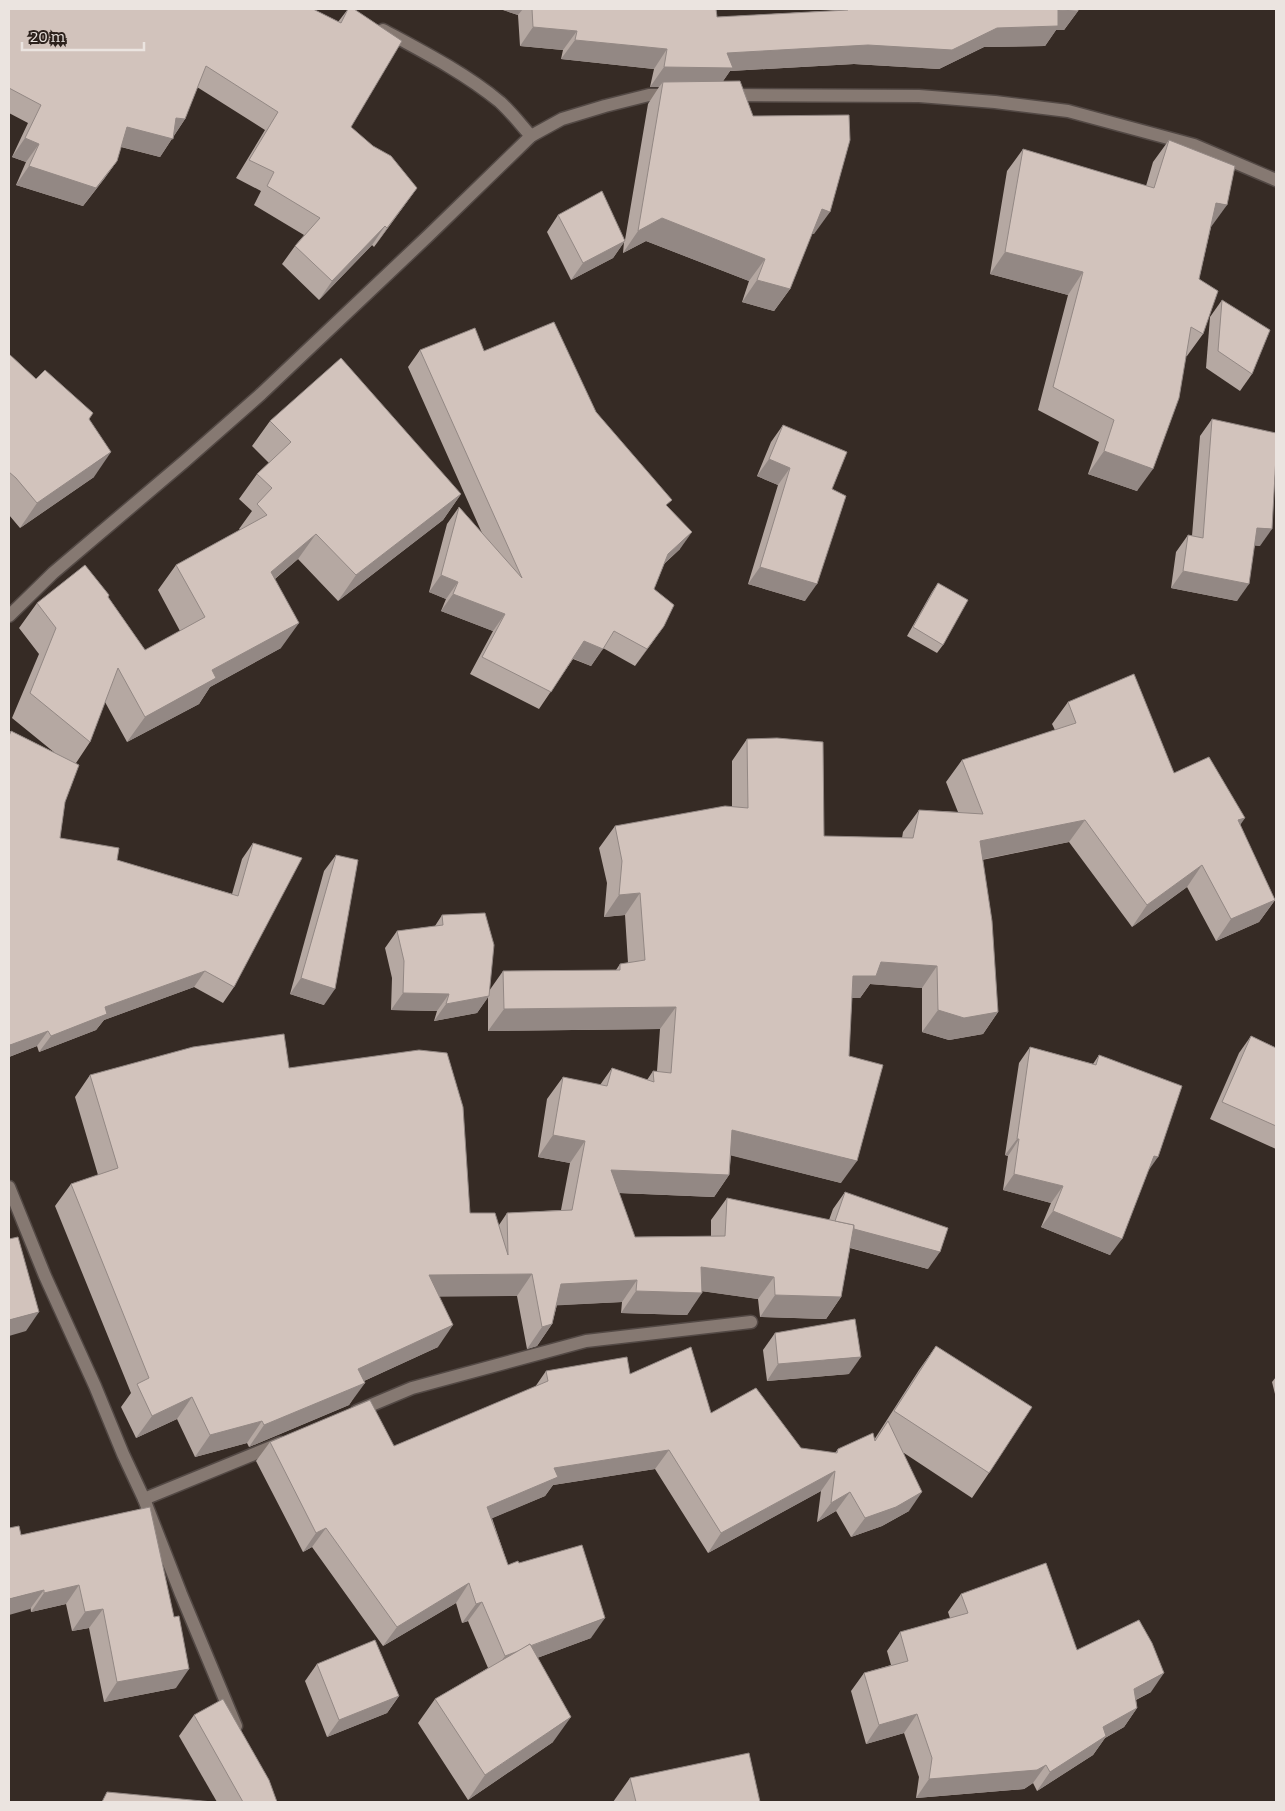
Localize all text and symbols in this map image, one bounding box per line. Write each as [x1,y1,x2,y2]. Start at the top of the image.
scale bar [22,20,145,52]
text: 20 m [30,28,66,46]

